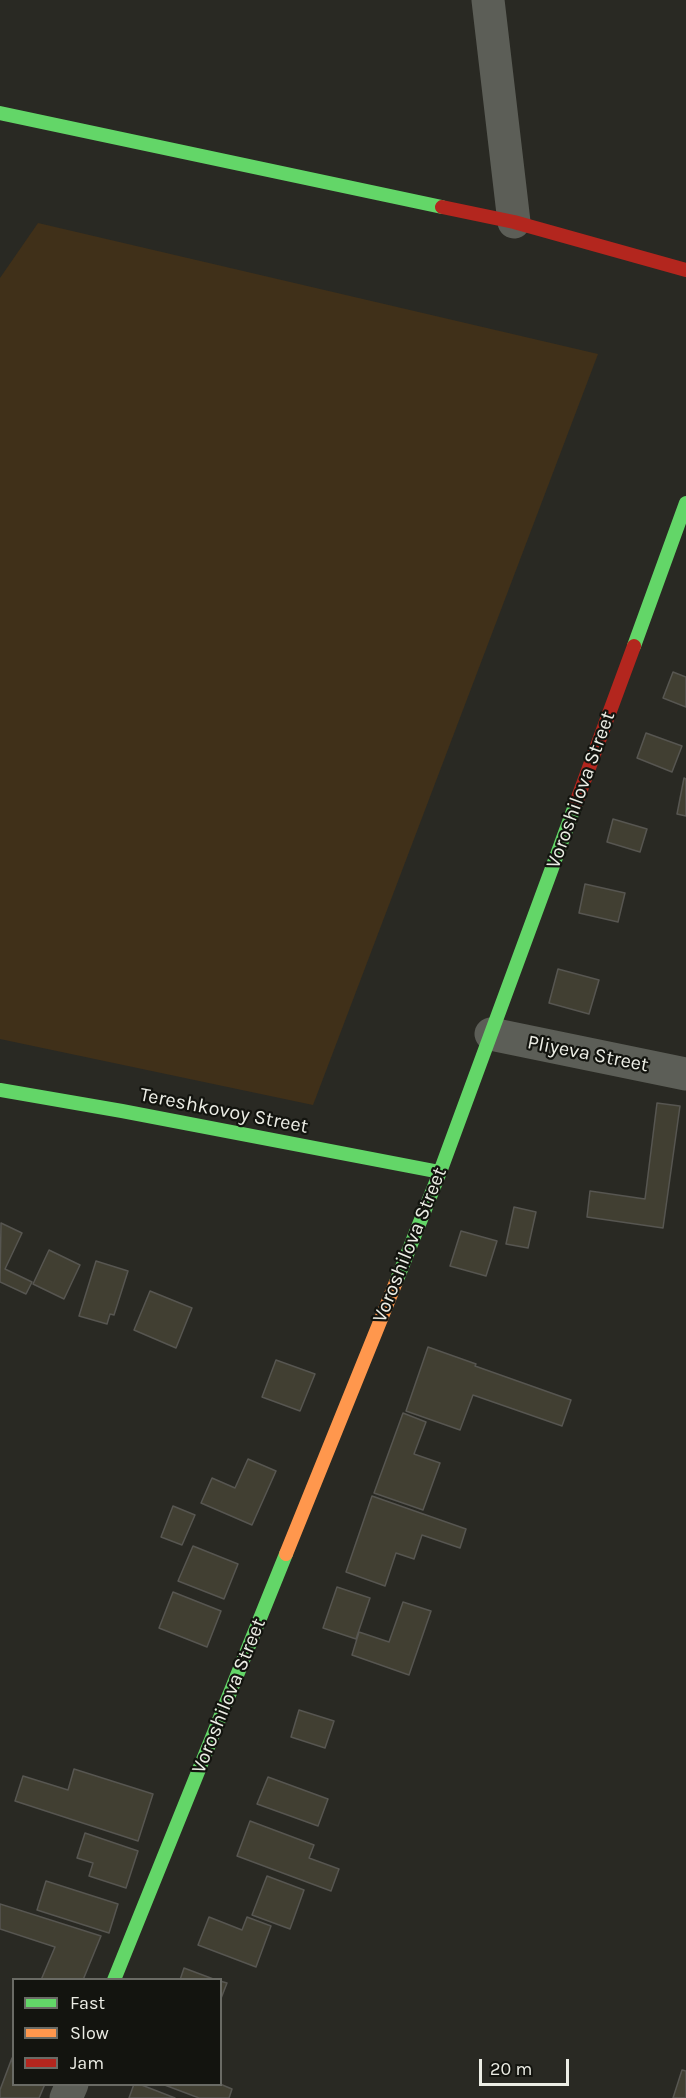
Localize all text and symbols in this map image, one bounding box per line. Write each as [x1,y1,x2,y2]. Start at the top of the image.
street label: Voroshilova Street [541,708,621,872]
street label: Pliyeva Street [525,1030,651,1078]
street label: Tereshkovoy Street [138,1083,310,1139]
street label: Voroshilova Street [368,1164,452,1326]
street label: Voroshilova Street [187,1615,271,1777]
legend [12,1978,222,2086]
text: Fast [70,1992,105,2014]
text: Slow [70,2022,109,2044]
scale bar [482,2047,572,2085]
text: Jam [70,2052,104,2074]
text: 20 m [490,2058,532,2080]

